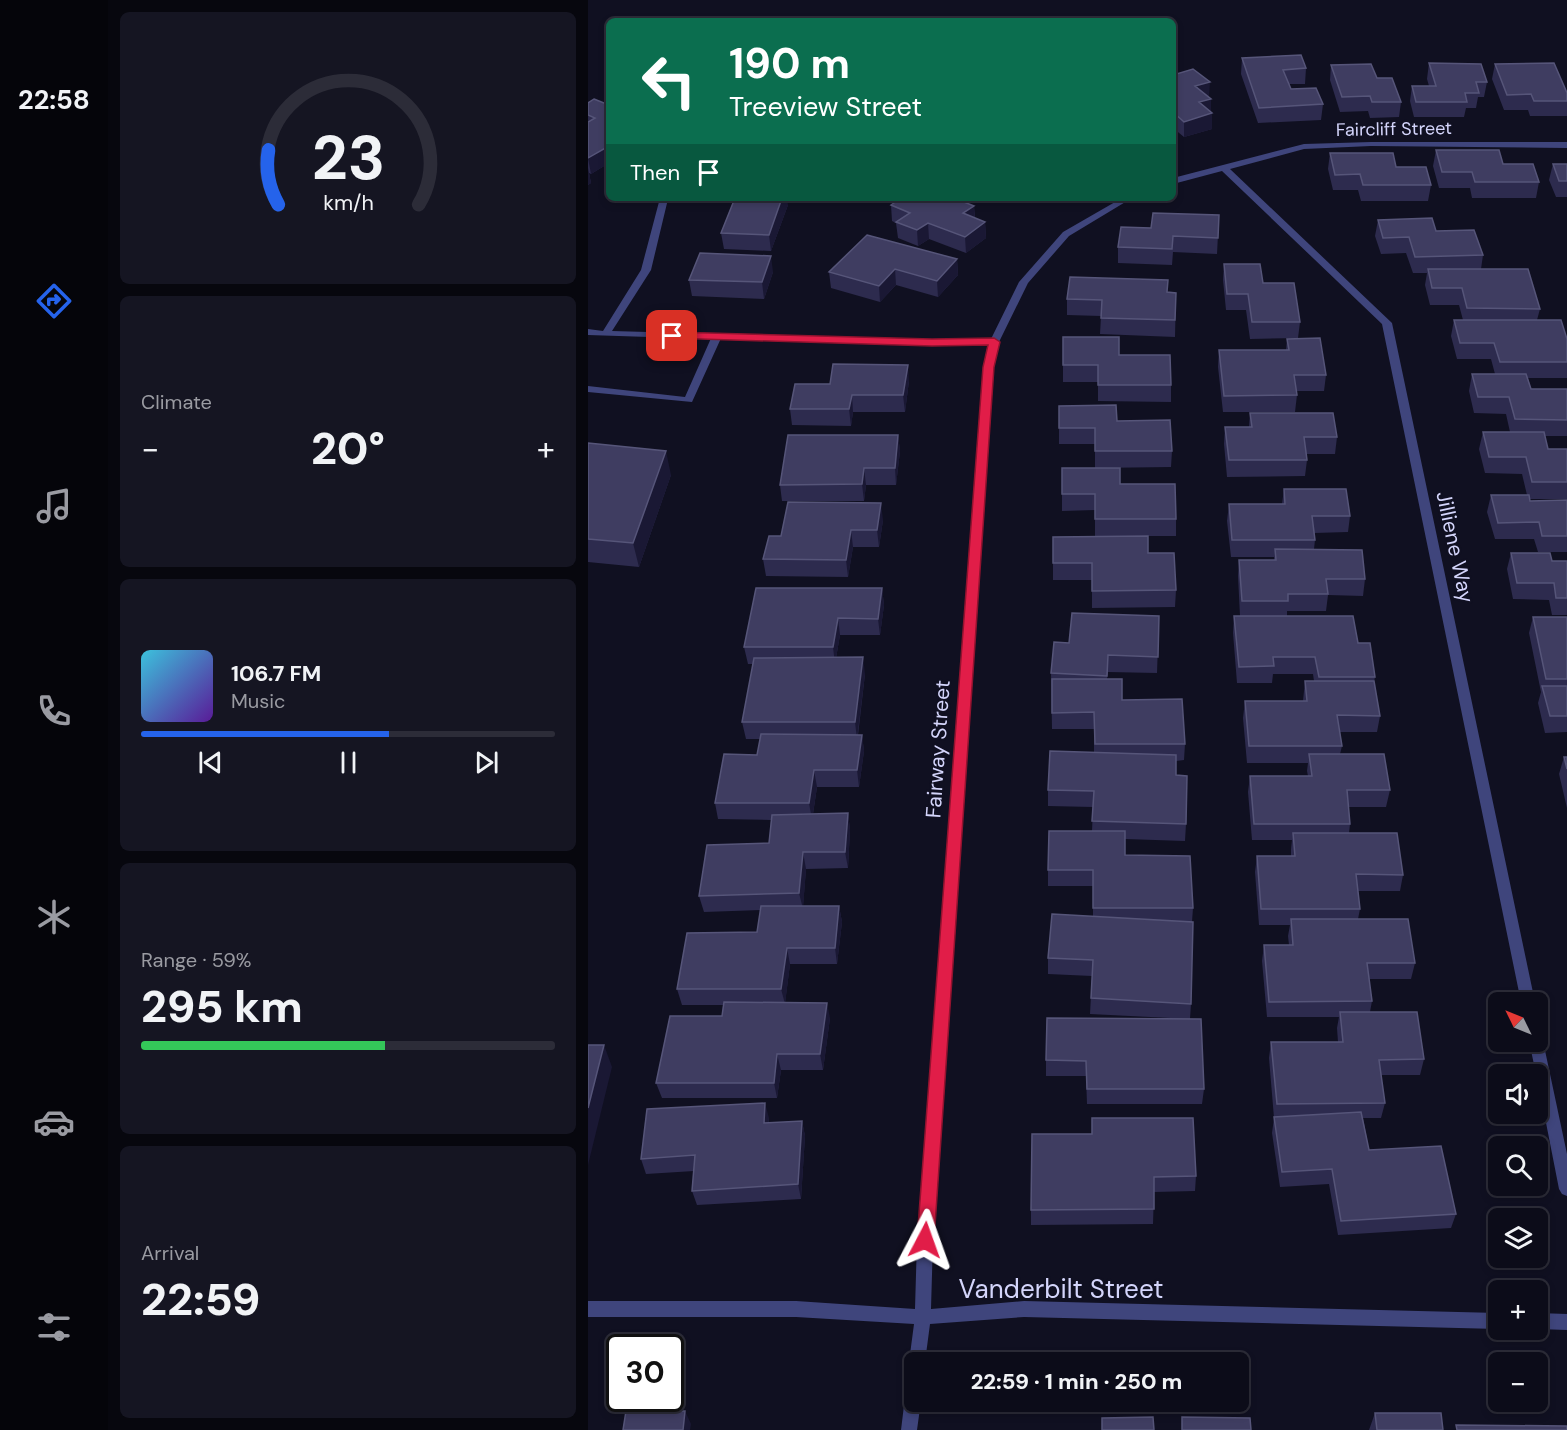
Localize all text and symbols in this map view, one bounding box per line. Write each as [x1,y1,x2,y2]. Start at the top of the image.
text: 190 m [729,36,850,91]
icon: left [630,42,708,120]
text: 22:58 [18,82,90,117]
text: Treeview Street [729,89,922,124]
street label: Faircliff Street [1336,116,1452,142]
text: 23 [311,117,385,198]
icon: arrive [692,156,725,189]
text: Then [630,158,680,187]
text: km/h [323,189,373,217]
icon: directions [33,280,75,322]
pin [646,310,697,361]
icon: arrive [655,319,688,352]
text: Climate [141,389,212,415]
text: 20° [311,419,385,478]
text: − [141,427,159,470]
text: + [537,427,555,470]
icon: music [33,485,75,527]
street label: Jilliene Way [1430,489,1481,606]
text: 106.7 FM [231,659,321,688]
street label: Fairway Street [919,679,957,819]
text: Music [231,688,286,714]
icon: phone [33,690,75,732]
icon: previous [194,746,227,779]
icon: pause [332,746,365,779]
icon: next [470,746,503,779]
icon: climate [33,896,75,938]
text: Range · 59% [141,947,252,973]
text: 295 km [141,977,303,1036]
north arrow [1488,992,1548,1052]
map controls [1488,992,1548,1412]
button: sound [1488,1064,1548,1124]
icon: car [33,1101,75,1143]
button: search [1488,1136,1548,1196]
position arrow [893,1208,957,1272]
button: layers [1488,1208,1548,1268]
text: Arrival [141,1240,199,1266]
text: 22:59 [141,1270,260,1329]
street label: Vanderbilt Street [959,1272,1163,1306]
button: + [1488,1280,1548,1340]
icon: filters [33,1306,75,1348]
speed limit sign: 30 [606,1334,684,1412]
button: − [1488,1352,1548,1412]
text: 22:59 · 1 min · 250 m [971,1367,1182,1396]

